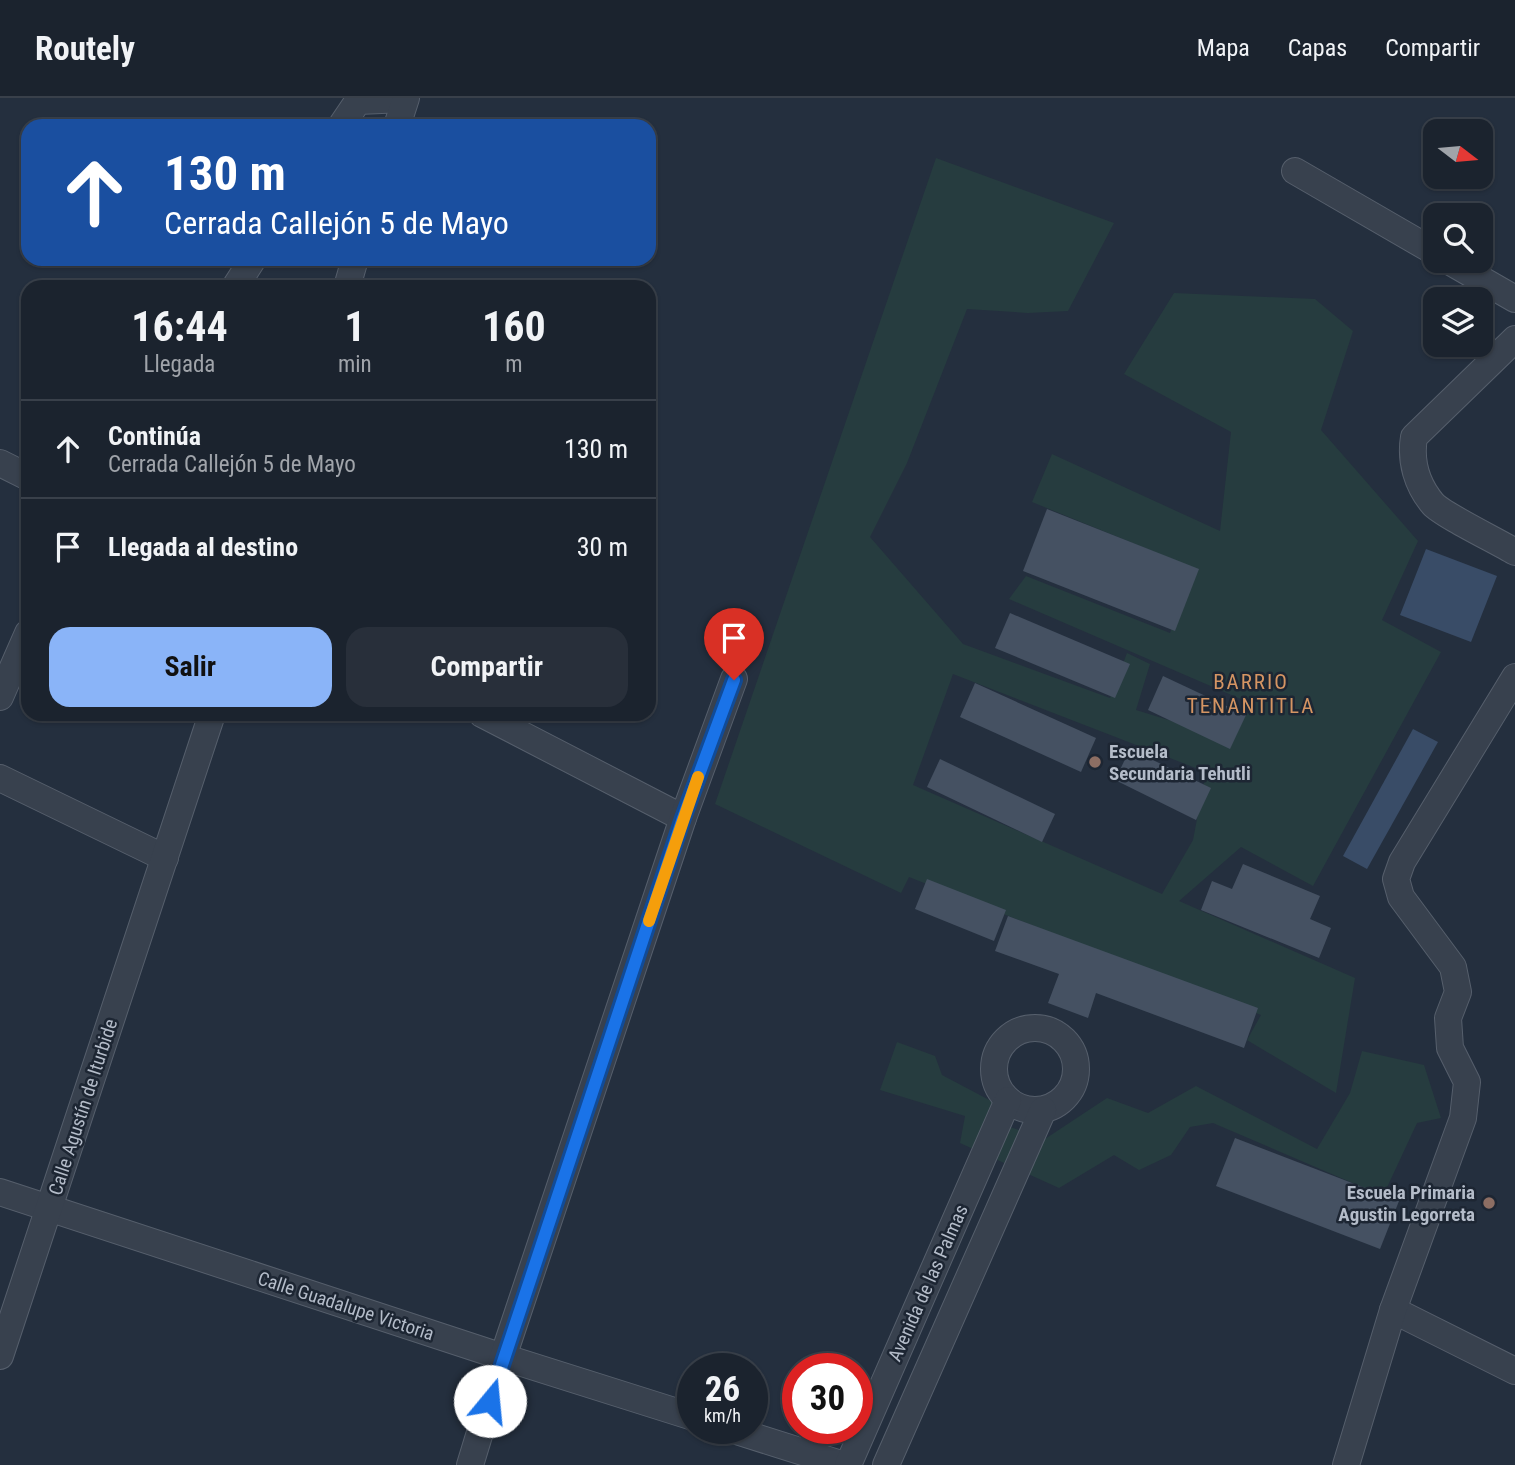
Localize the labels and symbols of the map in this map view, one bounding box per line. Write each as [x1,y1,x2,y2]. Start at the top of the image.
north arrow [1423,119,1493,189]
pin [704,608,764,680]
district label: BARRIO TENANTITLA [1187,670,1315,718]
place label: Escuela Secundaria Tehutli [1109,740,1251,785]
marker: Escuela Secundaria Tehutli [1087,754,1103,770]
street label: Calle Agustín de Iturbide [44,1016,122,1198]
place label: Escuela Primaria Agustin Legorreta [1338,1181,1475,1226]
marker: Escuela Primaria Agustin Legorreta [1481,1195,1497,1211]
street label: Avenida de las Palmas [883,1201,973,1365]
street label: Calle Guadalupe Victoria [255,1267,437,1345]
speed limit sign: 30 [782,1353,873,1444]
position arrow [453,1364,527,1438]

